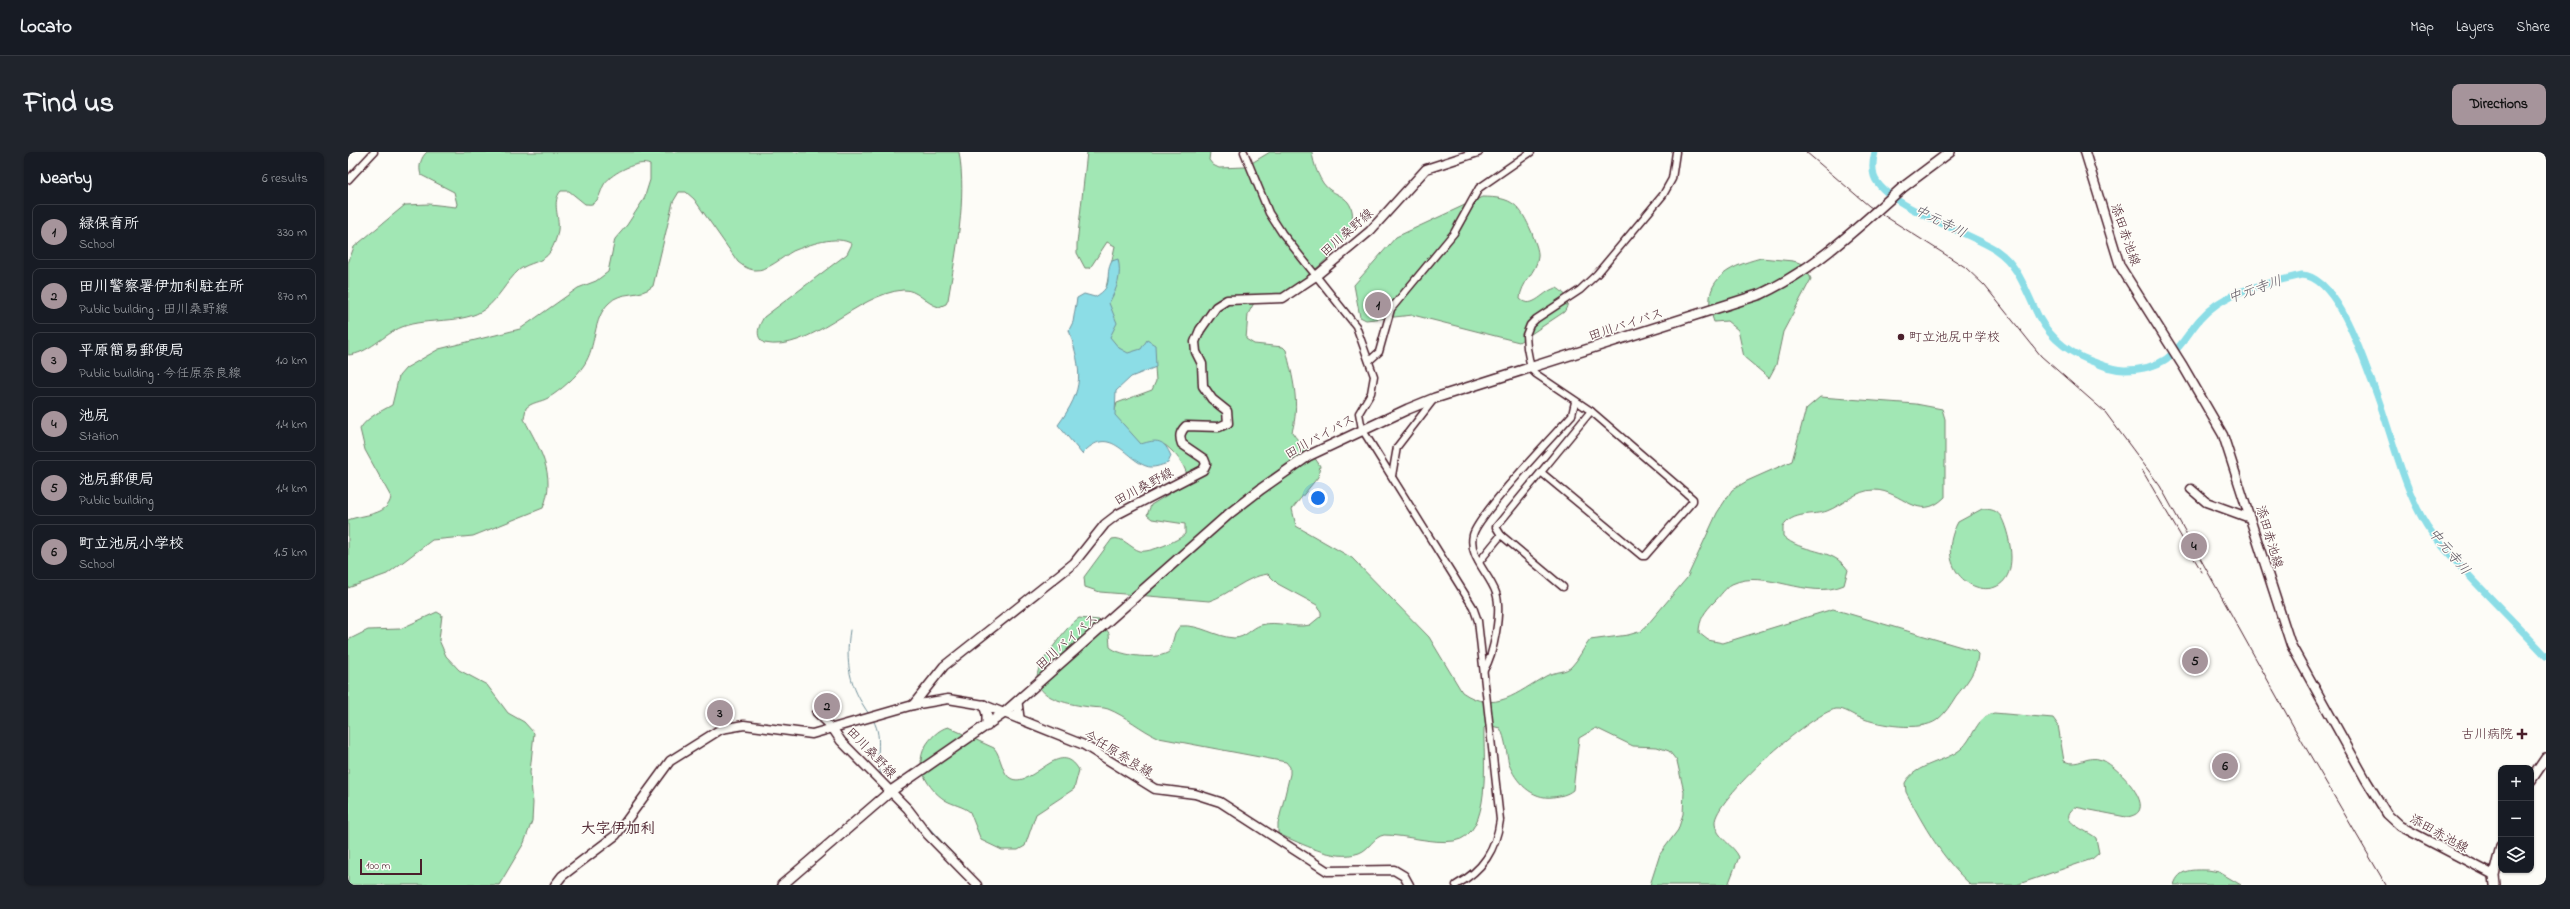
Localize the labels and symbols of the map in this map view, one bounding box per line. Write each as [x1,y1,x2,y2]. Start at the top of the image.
water label: 中元寺川 [1910,200,1970,244]
street label: 添田赤池線 [2105,201,2145,270]
street label: 田川桑野線 [1316,204,1379,261]
water label: 中元寺川 [2225,271,2285,309]
pin: 1 [1365,290,1391,320]
street label: 田川バイパス [1586,304,1666,346]
place label: 町立池尻中学校 [1909,328,2000,347]
marker: 町立池尻中学校 [1896,332,1906,342]
street label: 田川バイパス [1281,410,1359,464]
street label: 田川桑野線 [1111,463,1178,511]
your location [1308,488,1328,508]
street label: 添田赤池線 [2250,503,2288,572]
water label: 中元寺川 [2423,524,2475,580]
pin: 4 [2181,531,2207,561]
street label: 田川バイパス [1031,609,1103,675]
pin: 5 [2182,646,2208,676]
pin: 2 [814,691,840,721]
pin: 3 [707,698,733,728]
street label: 田川桑野線 [842,723,901,784]
place label: 古川病院 [2461,725,2513,744]
street label: 今任原奈良線 [1080,726,1157,783]
marker: 古川病院 [2516,728,2528,740]
pin: 6 [2212,751,2238,781]
street label: 添田赤池線 [2406,810,2473,859]
district label: 大字伊加利 [580,818,656,840]
scale bar [360,857,422,876]

